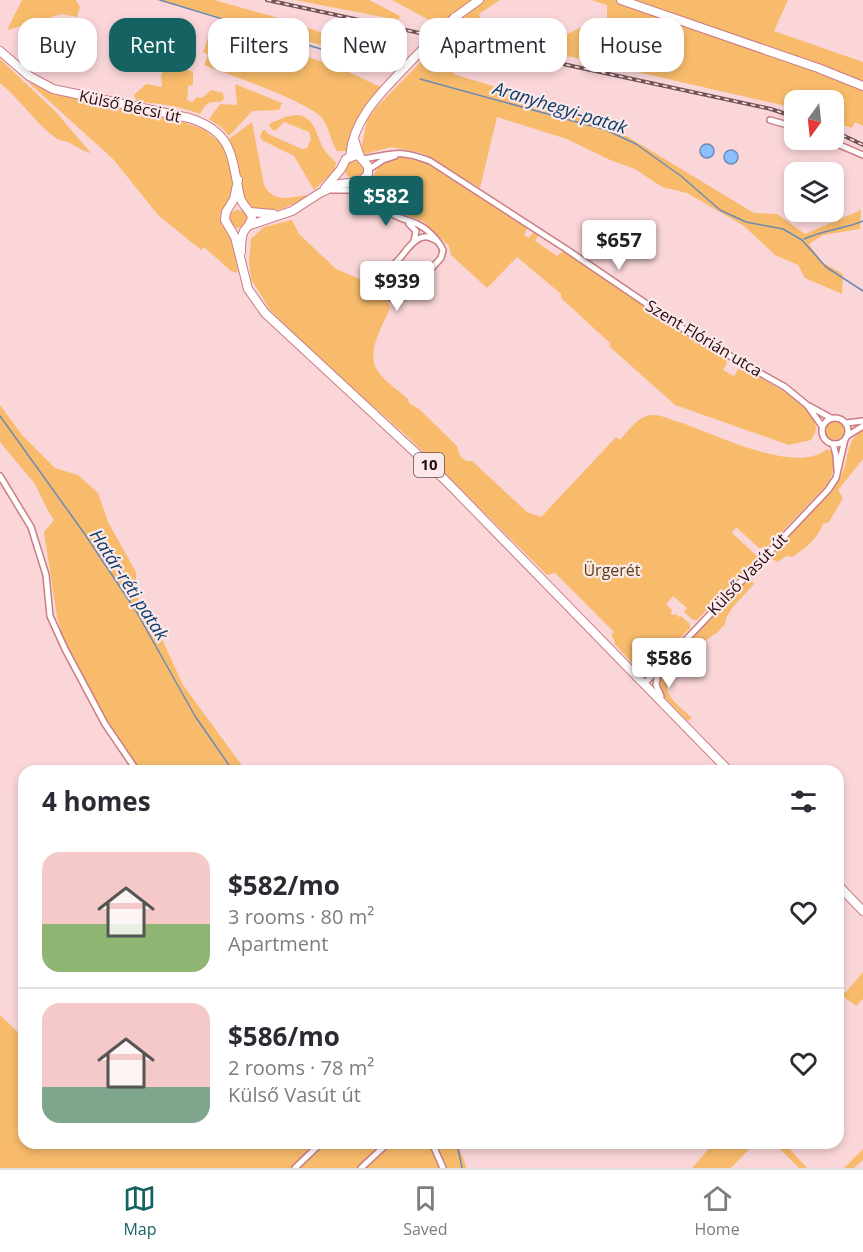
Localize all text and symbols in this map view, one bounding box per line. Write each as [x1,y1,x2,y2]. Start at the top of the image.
chip: Buy [18,18,97,72]
chip: Rent [109,18,196,72]
chip: Filters [208,18,309,72]
chip: New [321,18,407,72]
chip: Apartment [419,18,567,72]
chip: House [579,18,684,72]
water label: Aranyhegyi-patak [489,75,631,139]
street label: Külső Bécsi út [77,84,183,128]
north arrow [784,90,844,150]
map controls [784,90,844,222]
button: layers [784,162,844,222]
pin: $582 [350,176,422,227]
text: $582 [363,182,409,209]
pin: $657 [583,220,655,271]
text: $657 [596,226,642,253]
pin: $939 [361,261,433,312]
text: $939 [374,267,420,294]
street label: Szent Flórián utca [642,294,766,382]
road number: 10 [414,453,444,477]
water label: Határ-réti patak [85,524,175,646]
street label: Külső Vasút út [702,528,792,620]
park label: Ürgerét [583,559,641,581]
pin: $586 [633,638,705,689]
text: $586 [646,644,692,671]
text: 4 homes [42,783,151,819]
icon: filters [787,785,820,818]
text: $582/mo [228,867,340,903]
icon: home [90,876,162,948]
icon: heart [787,896,820,929]
text: 3 rooms · 80 m² [228,903,374,930]
text: Apartment [228,930,328,957]
text: $586/mo [228,1018,340,1054]
icon: home [90,1027,162,1099]
icon: heart [787,1047,820,1080]
text: 2 rooms · 78 m² [228,1054,374,1081]
text: Külső Vasút út [228,1081,361,1108]
tab: Map [123,1182,156,1240]
tab: Saved [403,1182,448,1240]
tab: Home [694,1182,740,1240]

